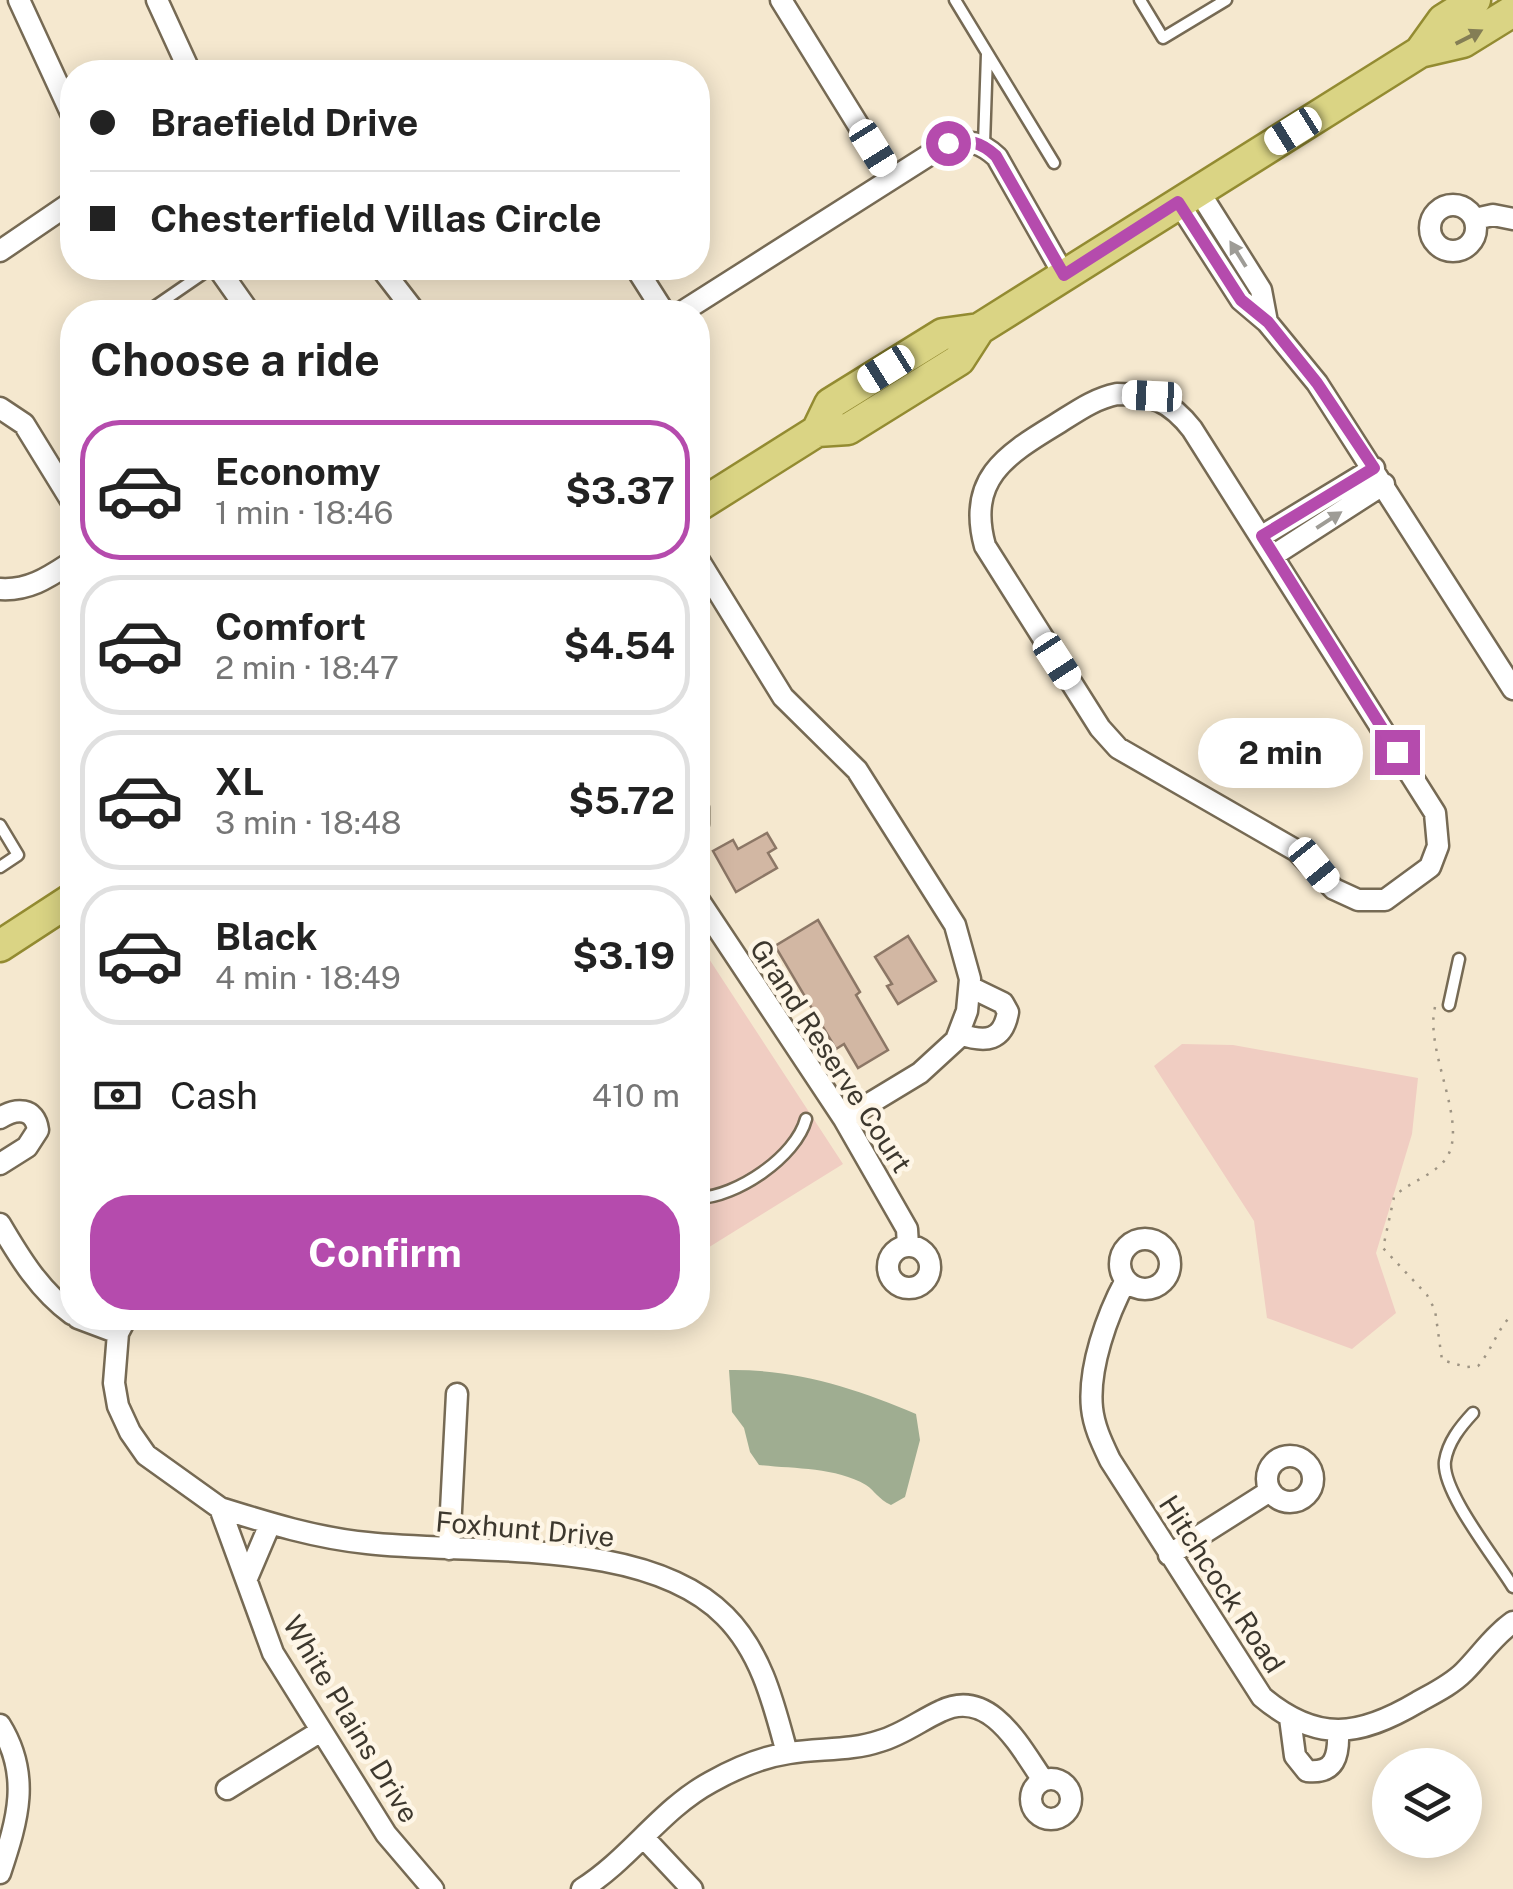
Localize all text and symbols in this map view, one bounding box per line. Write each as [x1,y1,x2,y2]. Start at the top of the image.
one-way arrow [1454,29,1483,46]
text: Braefield Drive [150,100,419,145]
car [1260,102,1326,160]
car [844,115,902,181]
route start [926,121,971,166]
text: Chesterfield Villas Circle [150,196,602,241]
one-way arrow [1230,240,1247,268]
text: Choose a ride [90,333,380,386]
car [853,340,919,398]
car [1121,379,1183,413]
icon: car [95,445,185,535]
text: Economy [215,449,381,494]
text: $3.37 [565,468,675,513]
text: 1 min · 18:46 [215,494,394,531]
one-way arrow [1315,511,1342,529]
icon: car [95,600,185,690]
text: Comfort [215,604,366,649]
text: $4.54 [563,623,675,668]
car [1028,628,1086,694]
text: 2 min · 18:47 [215,649,399,686]
callout: 2 min [1197,717,1362,787]
route end [1375,730,1420,775]
text: 2 min [1239,734,1322,771]
icon: car [95,755,185,845]
text: XL [215,759,264,804]
text: $5.72 [568,778,675,823]
text: 3 min · 18:48 [215,804,401,841]
car [1283,832,1345,898]
icon: car [95,910,185,1000]
text: Black [215,914,318,959]
text: $3.19 [572,933,675,978]
street label: Grand Reserve Court [744,933,919,1178]
text: 4 min · 18:49 [215,959,401,996]
icon: cash [90,1068,145,1123]
text: Cash [170,1073,258,1118]
text: 410 m [592,1077,680,1114]
button: Confirm [90,1195,680,1310]
street label: Hitchcock Road [1153,1489,1292,1679]
street label: Foxhunt Drive [434,1504,616,1553]
street label: White Plains Drive [277,1609,426,1828]
map controls [1372,1748,1482,1858]
button: layers [1372,1748,1482,1858]

